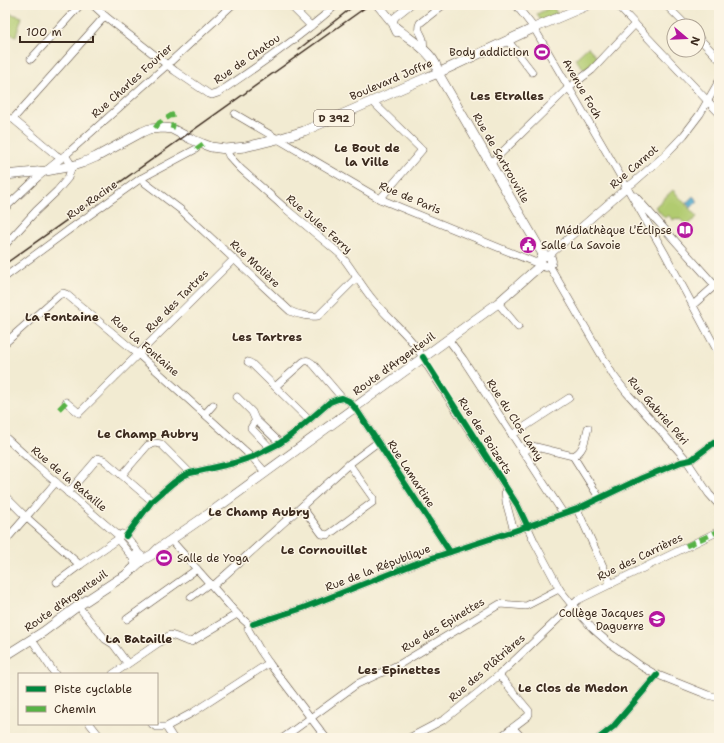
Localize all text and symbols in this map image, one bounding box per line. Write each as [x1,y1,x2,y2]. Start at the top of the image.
scale bar [20,18,93,44]
north arrow [666,18,706,58]
text: 100 m [26,24,62,40]
street label: Rue de Chatou [211,31,283,87]
text: N [686,35,703,48]
street label: Rue Charles Fourier [88,40,176,122]
sports icon: Body addiction [532,42,552,62]
place label: Body addiction [449,45,529,60]
street label: Boulevard Joffre [347,56,435,104]
street label: Avenue Foch [559,56,605,122]
district label: Les Etralles [470,88,544,104]
road number: D 392 [314,110,354,126]
street label: Rue de Sartrouville [469,110,533,206]
district label: Le Bout de la Ville [334,140,400,170]
street label: Rue Carnot [607,142,662,192]
street label: Rue Racine [64,177,120,223]
street label: Rue de Paris [377,178,443,218]
street label: Rue Jules Ferry [283,191,355,257]
library icon: Médiathèque L'Éclipse [675,220,695,240]
place label: Médiathèque L'Éclipse [556,222,672,238]
public building icon: Salle La Savoie [518,235,538,255]
street label: Rue Molière [227,237,283,291]
place label: Salle La Savoie [541,238,621,253]
street label: Rue des Tartres [142,266,212,336]
district label: La Fontaine [25,309,99,325]
street label: Rue La Fontaine [108,312,182,380]
district label: Les Tartres [232,329,302,345]
street label: Route d'Argenteuil [350,329,439,399]
street label: Rue Gabriel Péri [624,374,692,448]
street label: Rue du Clos Lamy [483,376,547,464]
street label: Rue des Boizerts [454,395,516,477]
district label: Le Champ Aubry [97,426,199,442]
street label: Rue Lamartine [384,437,438,511]
street label: Rue de la Bataille [28,443,110,515]
district label: Le Champ Aubry [208,504,310,520]
street label: Rue des Carrières [595,530,685,584]
street label: Rue de la République [323,541,433,595]
district label: Le Cornouillet [281,542,367,558]
sports icon: Salle de Yoga [154,548,174,568]
place label: Salle de Yoga [177,551,249,566]
street label: Route d'Argenteuil [21,566,111,635]
street label: Rue des Epinettes [399,594,487,656]
place label: Collège Jacques Daguerre [559,606,644,634]
school or university icon: Collège Jacques Daguerre [647,609,667,629]
district label: La Bataille [105,631,173,647]
street label: Rue des Plâtrières [446,631,528,705]
district label: Les Epinettes [358,662,440,678]
legend [18,673,158,725]
district label: Le Clos de Medon [518,680,628,696]
text: Piste cyclable [54,681,132,697]
text: Chemin [54,701,96,717]

